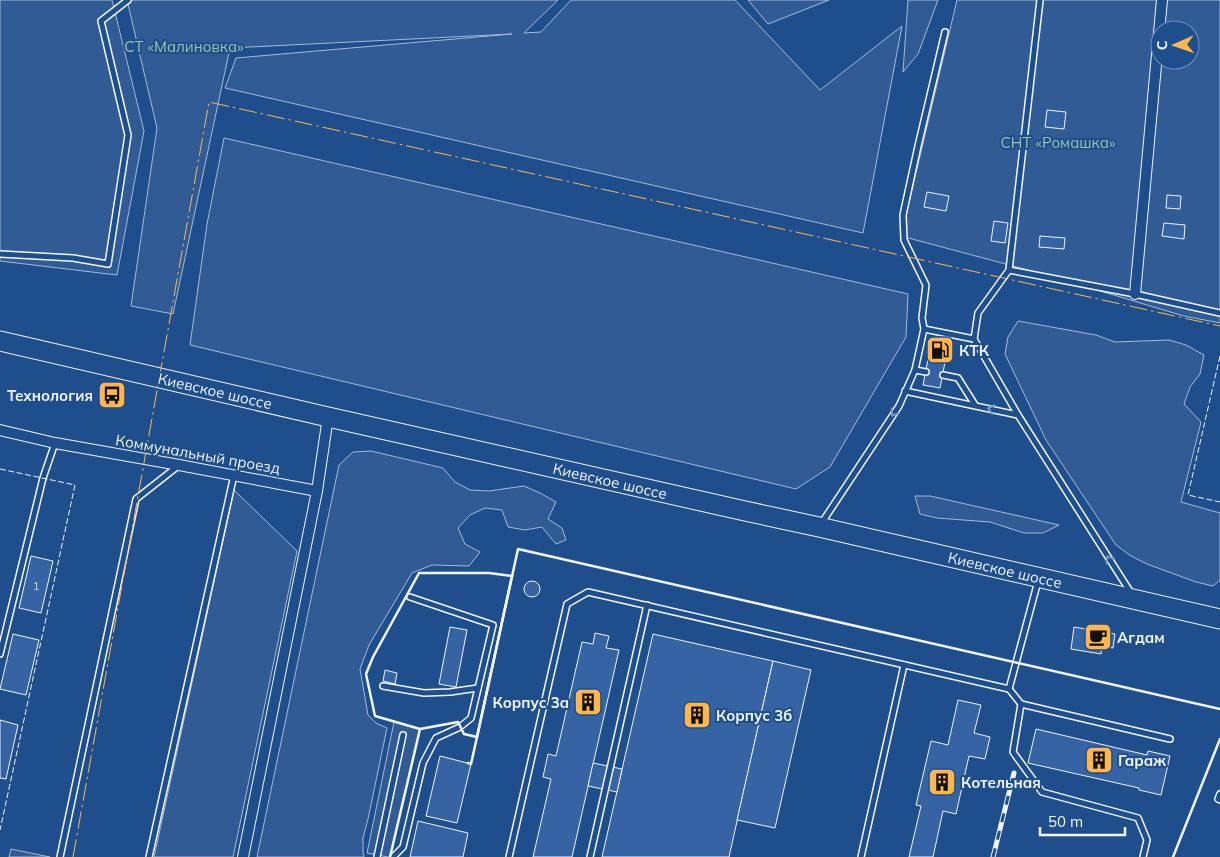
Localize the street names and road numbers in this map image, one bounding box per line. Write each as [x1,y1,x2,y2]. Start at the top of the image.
street label: Киевское шоссе [156,369,274,413]
street label: Коммунальный проезд [114,430,282,478]
street label: Киевское шоссе [551,459,669,503]
street label: Киевское шоссе [946,548,1064,592]

